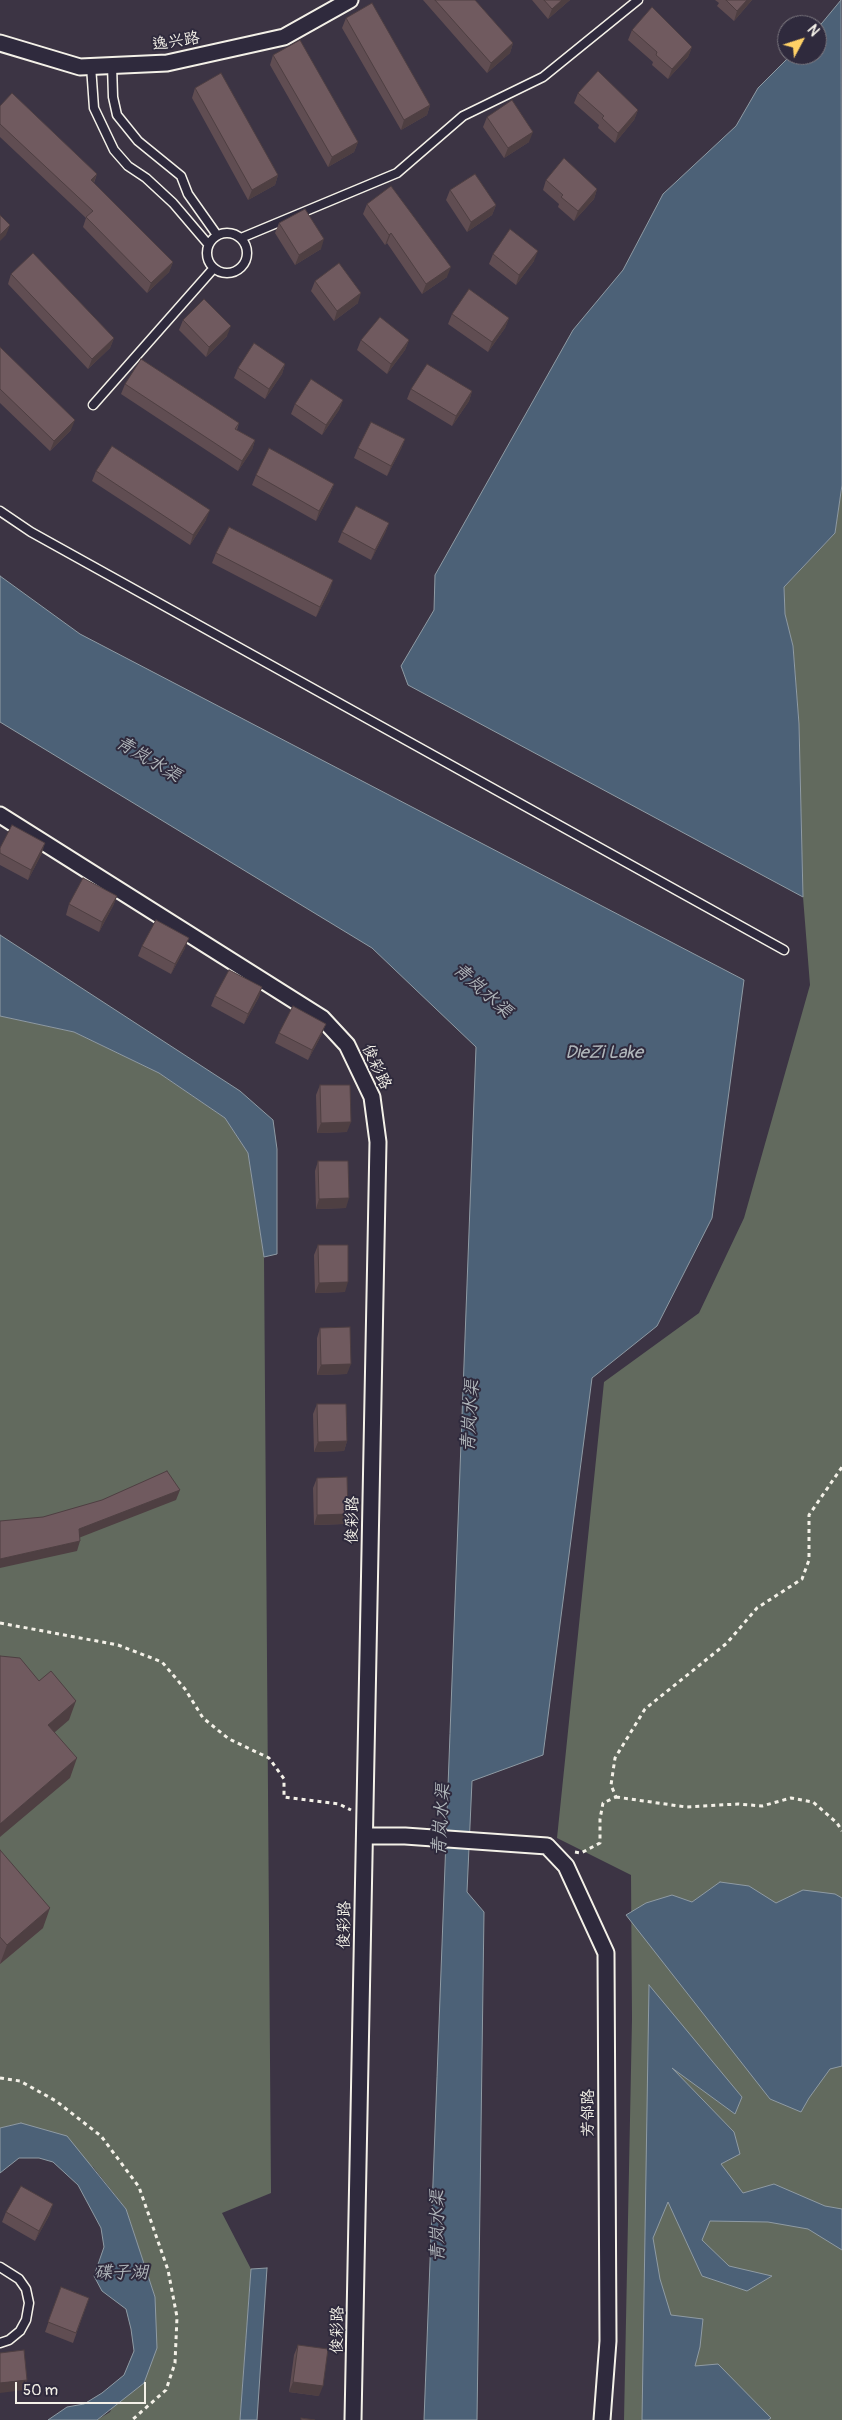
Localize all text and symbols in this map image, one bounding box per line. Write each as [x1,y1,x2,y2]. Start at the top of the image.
north arrow [777,15,827,65]
text: N [804,22,823,40]
street label: 逸兴路 [151,29,201,55]
water label: 青岚水渠 [112,732,184,788]
water label: 青岚水渠 [448,959,516,1023]
street label: 俊彩路 [357,1041,395,1093]
water label: DieZi Lake [565,1042,643,1064]
water label: 青岚水渠 [458,1379,484,1453]
street label: 俊彩路 [343,1496,363,1544]
water label: 青岚水渠 [429,1783,455,1857]
street label: 俊彩路 [335,1901,355,1949]
street label: 芳邻路 [579,2089,599,2137]
water label: 青岚水渠 [427,2190,449,2262]
water label: 碟子湖 [94,2262,148,2284]
street label: 俊彩路 [328,2306,348,2354]
scale bar [18,2372,149,2404]
text: 50 m [23,2381,58,2400]

